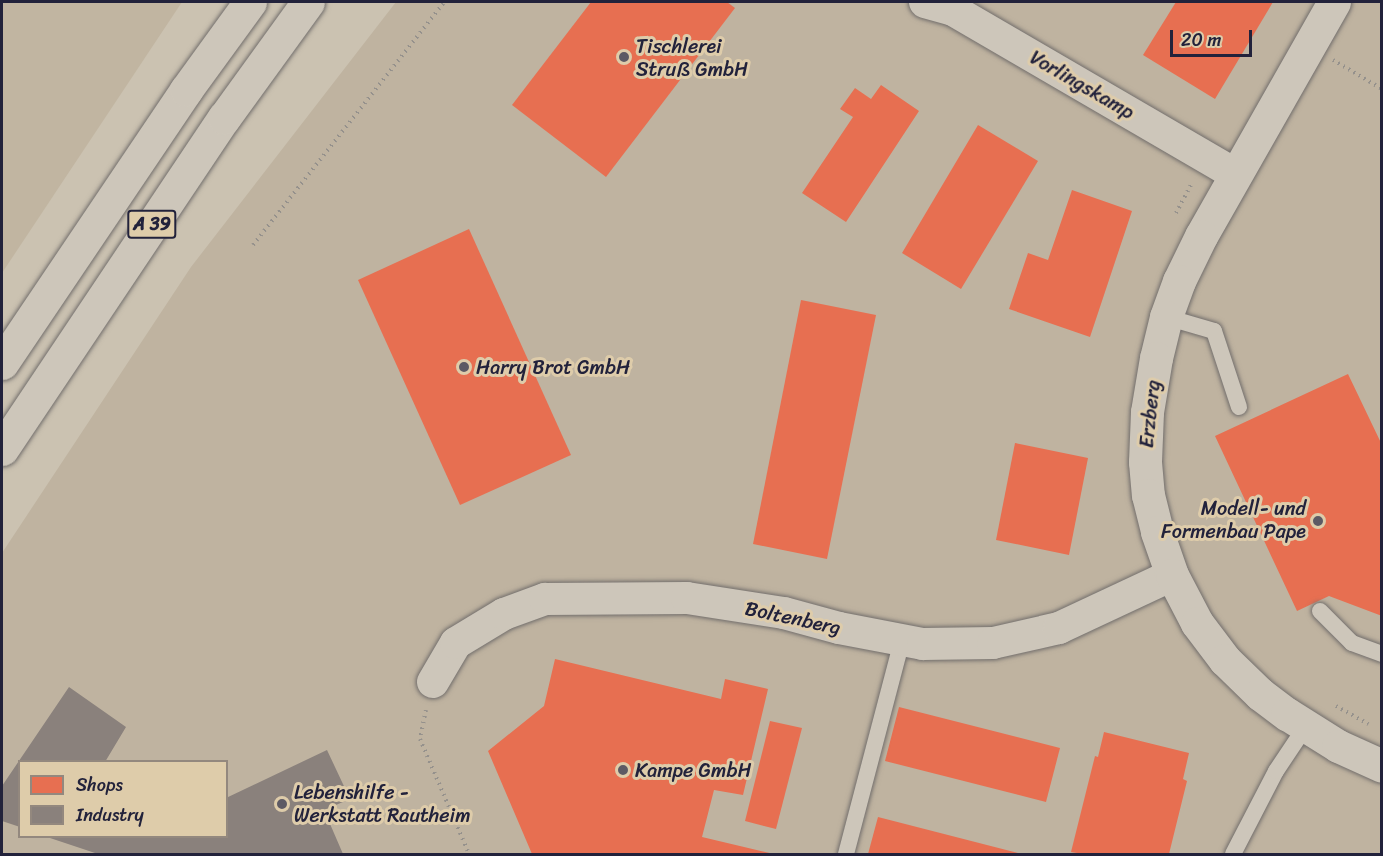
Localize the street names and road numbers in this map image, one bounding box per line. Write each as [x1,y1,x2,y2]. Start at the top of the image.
street label: Vorlingskamp [1026,45,1138,125]
road number: A 39 [126,209,178,239]
street label: Erzberg [1135,379,1165,449]
street label: Boltenberg [743,596,843,640]

